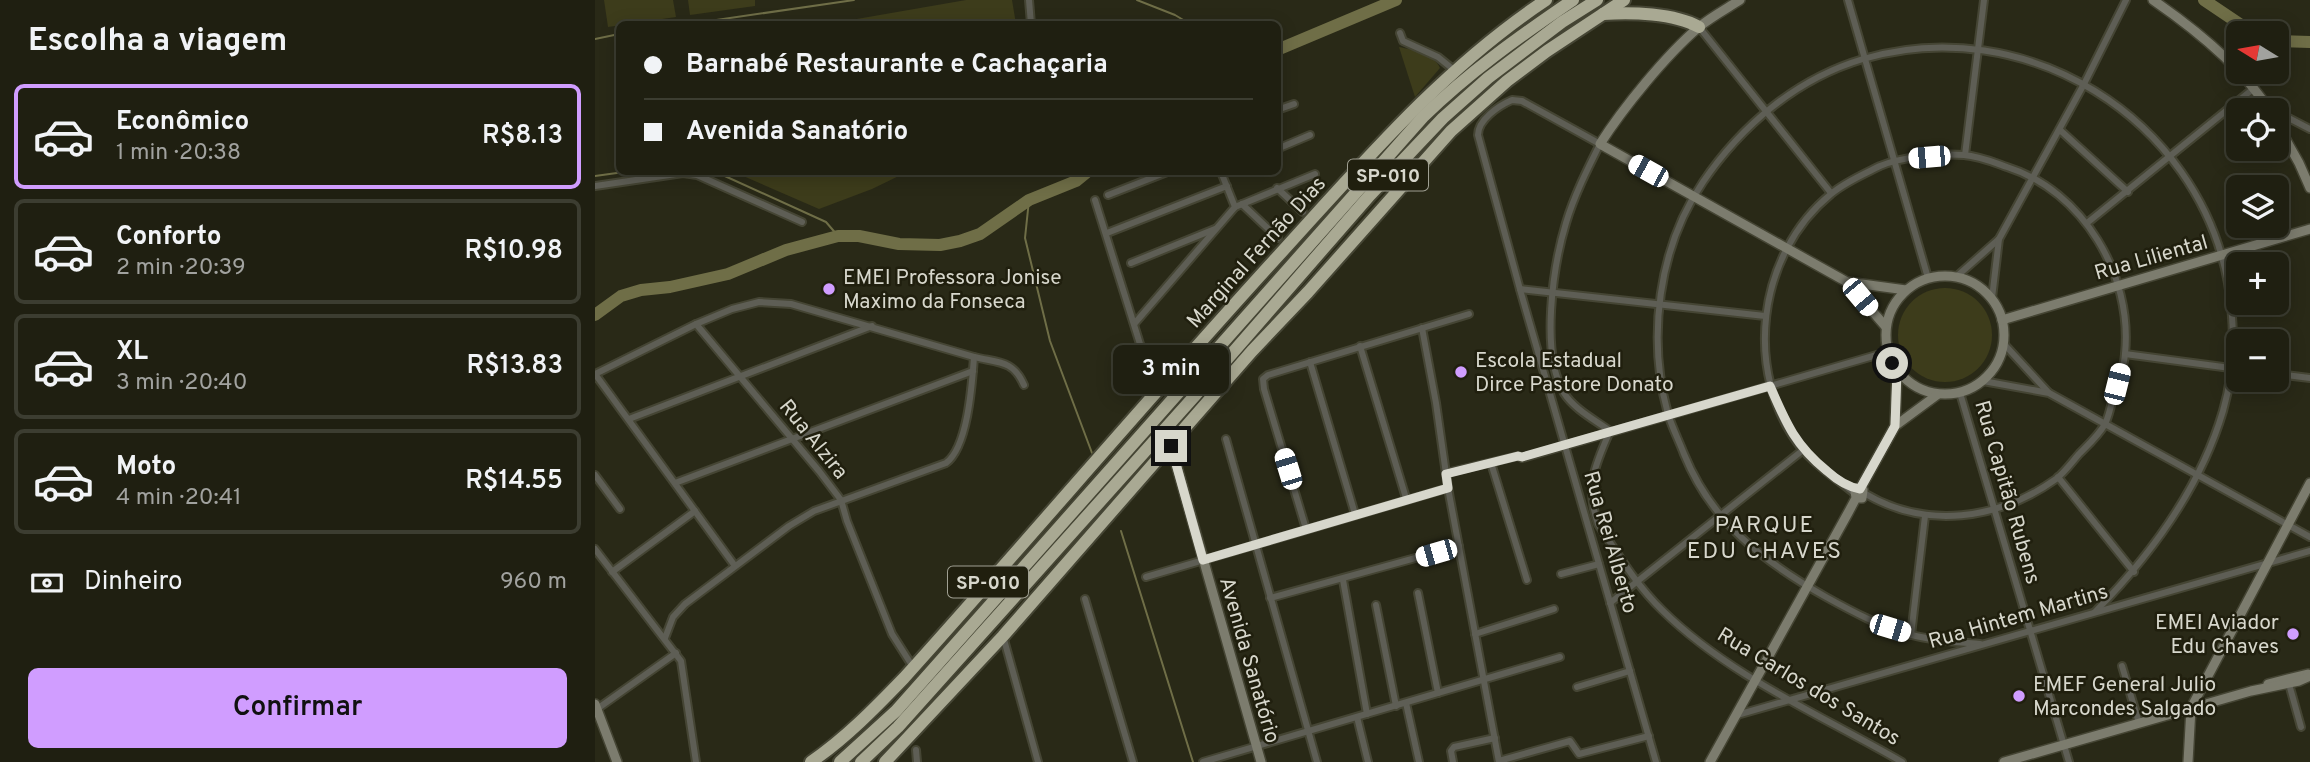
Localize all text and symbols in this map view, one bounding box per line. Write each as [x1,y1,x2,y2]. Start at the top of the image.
north arrow [2226,21,2289,84]
map controls [2226,21,2289,392]
text: Escolha a viagem [28,22,287,62]
text: Barnabé Restaurante e Cachaçaria [686,49,1108,82]
button: locate [2226,98,2289,161]
icon: car [32,105,95,168]
text: Econômico [116,106,249,139]
text: Avenida Sanatório [686,116,908,149]
text: R$8.13 [482,120,563,153]
text: 1 min · 20:38 [116,139,241,168]
car [1908,145,1951,169]
car [1625,152,1672,190]
road number: SP-010 [1348,160,1428,190]
street label: Marginal Fernão Dias [1182,171,1333,335]
button: layers [2226,175,2289,238]
icon: car [32,220,95,283]
text: Conforto [116,221,222,254]
street label: Rua Liliental [2092,229,2211,288]
text: R$10.98 [464,235,563,268]
button: + [2226,252,2289,315]
text: 2 min · 20:39 [116,254,246,283]
place label: EMEI Professora Jonise Maximo da Fonseca [843,265,1062,316]
car [1839,274,1882,320]
marker: EMEI Professora Jonise Maximo da Fonseca [821,281,837,297]
button: − [2226,329,2289,392]
icon: car [32,335,95,398]
text: XL [116,336,148,369]
callout: 3 min [1113,344,1229,394]
route start [1876,347,1908,379]
place label: Escola Estadual Dirce Pastore Donato [1475,348,1674,399]
text: R$13.83 [466,350,563,383]
text: 3 min [1141,355,1201,384]
car [2102,361,2133,407]
marker: Escola Estadual Dirce Pastore Donato [1453,364,1469,380]
text: 3 min · 20:40 [116,369,247,398]
street label: Rua Alzira [772,394,853,485]
street label: Rua Capitão Rubens [1967,397,2046,587]
route end [1155,430,1187,462]
car [1272,446,1305,492]
icon: car [32,450,95,513]
text: Moto [116,451,176,484]
text: R$14.55 [465,465,563,498]
street label: Rua Rei Alberto [1576,468,1643,617]
text: 4 min · 20:41 [116,484,242,513]
district label: PARQUE EDU CHAVES [1687,512,1843,567]
car [1413,537,1460,569]
icon: cash [28,564,66,602]
text: Dinheiro [84,566,183,599]
road number: SP-010 [948,566,1028,597]
text: 960 m [500,568,567,597]
street label: Avenida Sanatório [1212,574,1285,747]
street label: Rua Hintem Martins [1925,579,2111,656]
place label: EMEI Aviador Edu Chaves [2155,610,2279,661]
car [1867,612,1914,644]
street label: Rua Carlos dos Santos [1712,622,1905,753]
marker: EMEI Aviador Edu Chaves [2285,626,2301,642]
button: Confirmar [28,668,567,748]
place label: EMEF General Julio Marcondes Salgado [2033,672,2216,723]
marker: EMEF General Julio Marcondes Salgado [2011,688,2027,704]

